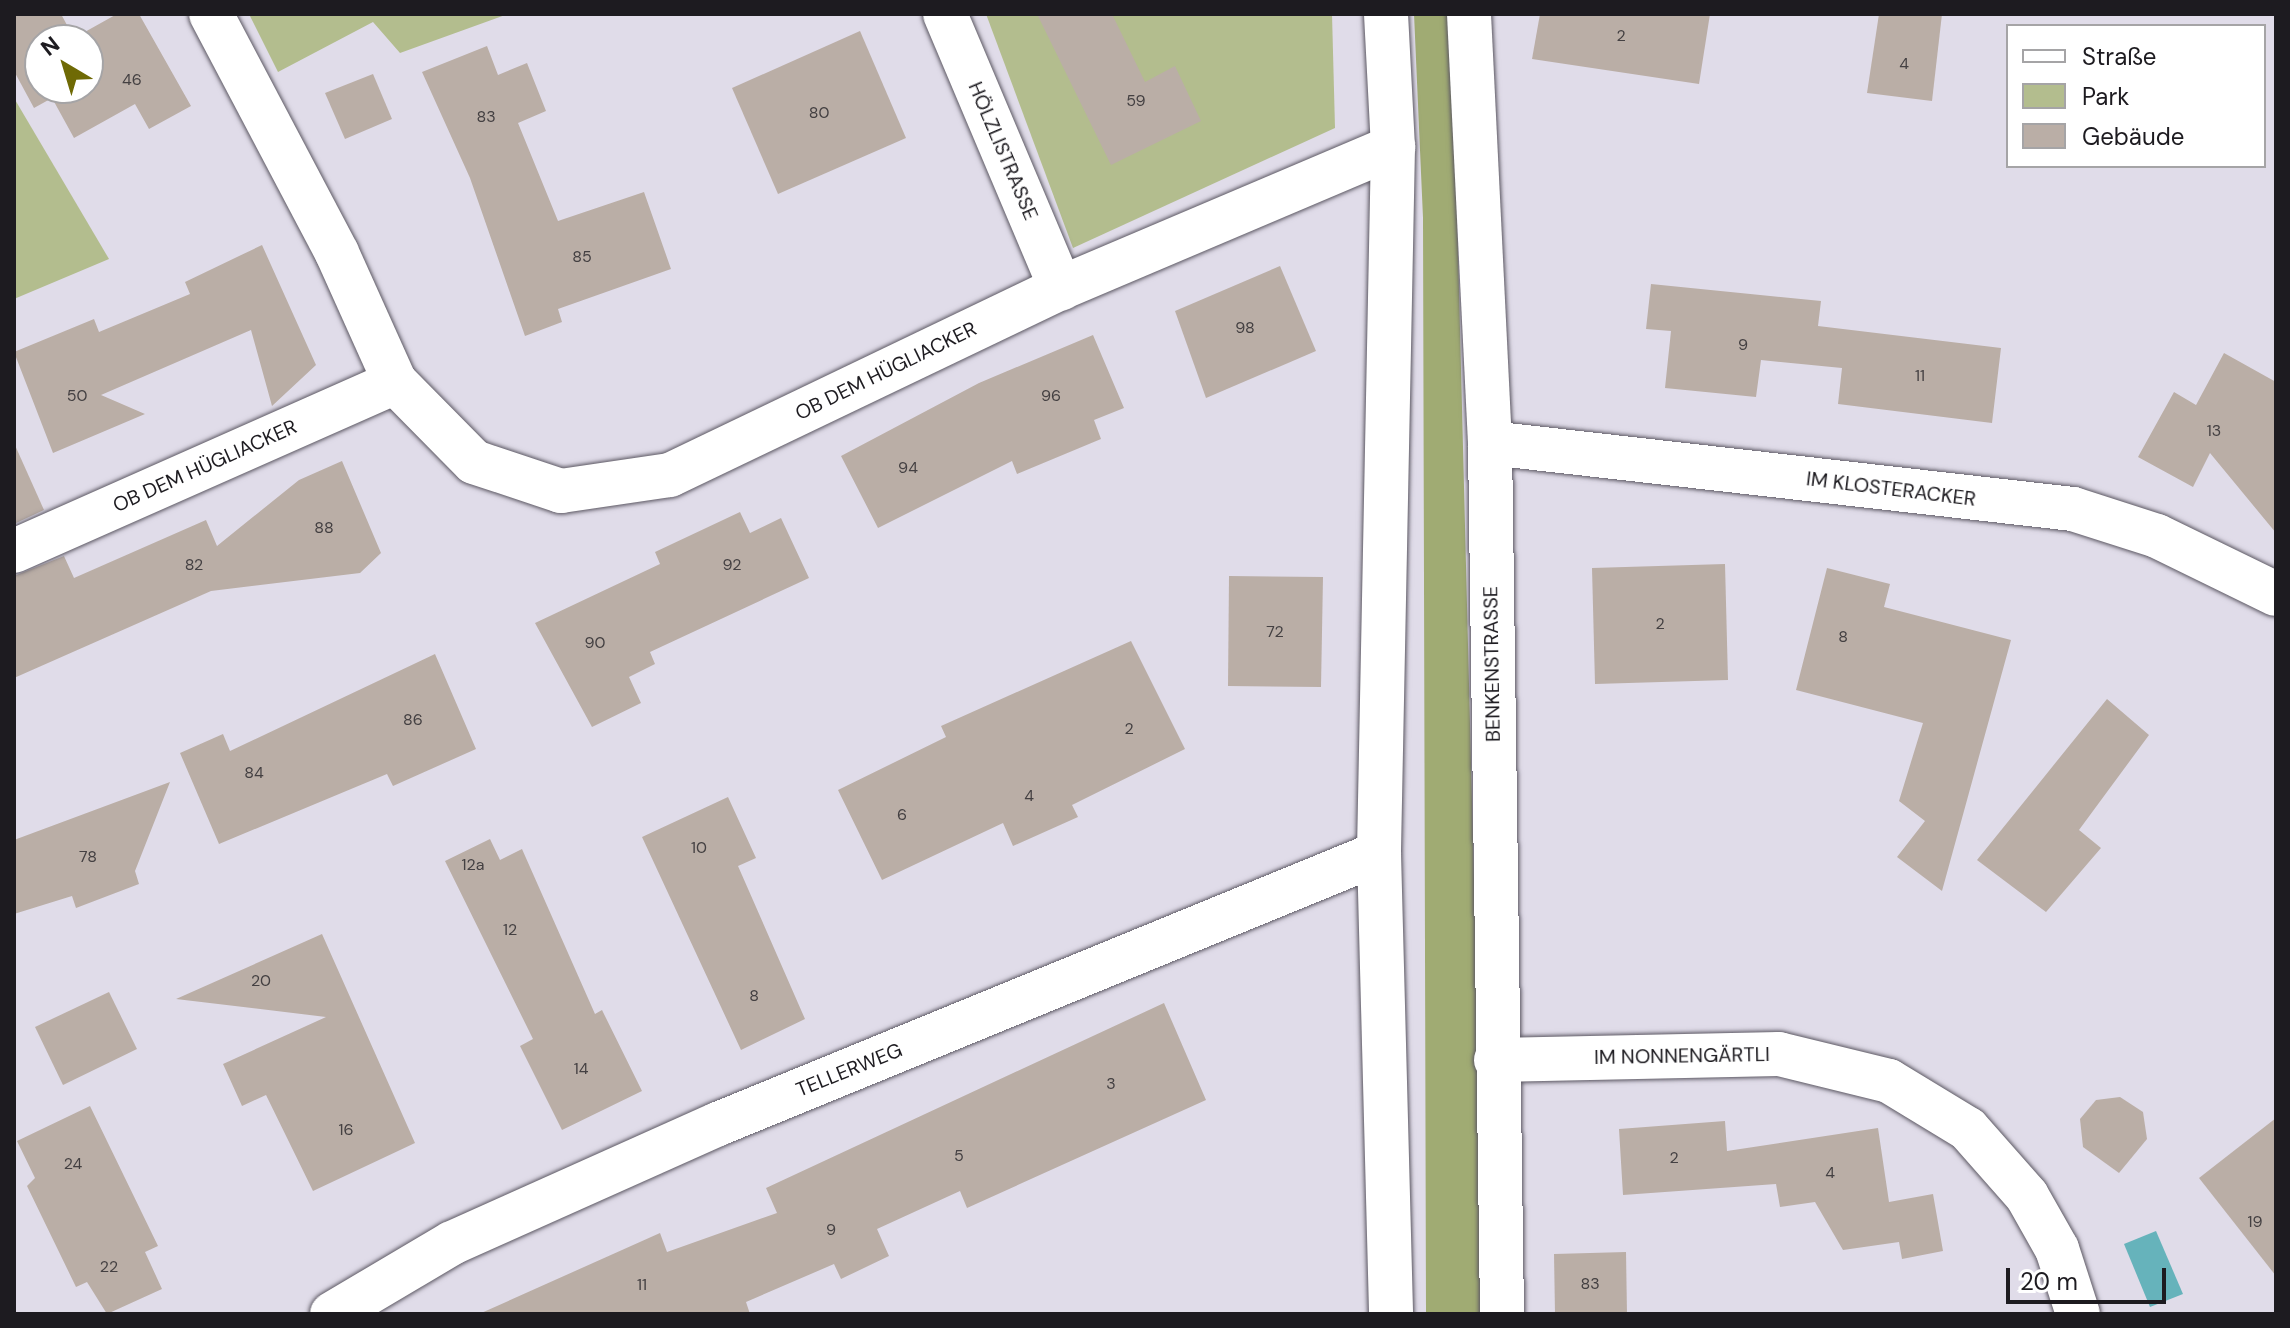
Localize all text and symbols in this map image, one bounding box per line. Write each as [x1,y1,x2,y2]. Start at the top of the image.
north arrow [24,24,104,104]
legend [2006,24,2266,168]
house number: 2 [1616,26,1626,46]
text: N [35,30,65,63]
text: Straße [2082,41,2156,72]
house number: 4 [1899,54,1909,74]
house number: 46 [122,70,142,90]
street label: HÖLZLISTRASSE [963,78,1043,224]
text: Park [2082,81,2129,112]
house number: 59 [1126,91,1146,111]
house number: 80 [809,103,829,123]
house number: 83 [476,107,496,127]
text: Gebäude [2082,121,2184,152]
house number: 85 [572,247,592,267]
street label: OB DEM HÜGLIACKER [791,317,981,425]
house number: 98 [1235,318,1255,338]
house number: 9 [1738,335,1748,355]
house number: 11 [1915,366,1925,386]
house number: 50 [67,386,87,406]
house number: 96 [1041,386,1061,406]
street label: OB DEM HÜGLIACKER [109,415,301,517]
house number: 13 [2207,421,2221,441]
house number: 94 [898,458,918,478]
street label: IM KLOSTERACKER [1805,467,1977,511]
house number: 88 [314,518,334,538]
house number: 82 [185,555,203,575]
house number: 92 [723,555,741,575]
street label: BENKENSTRASSE [1479,586,1505,742]
house number: 2 [1655,614,1665,634]
house number: 72 [1266,622,1284,642]
house number: 8 [1838,627,1848,647]
house number: 90 [585,633,605,653]
house number: 86 [403,710,423,730]
house number: 2 [1124,719,1134,739]
house number: 84 [244,763,264,783]
house number: 4 [1024,786,1034,806]
house number: 6 [897,805,907,825]
house number: 10 [691,838,707,858]
house number: 78 [79,847,97,867]
house number: 12a [462,855,484,875]
house number: 12 [503,920,517,940]
house number: 20 [251,971,271,991]
house number: 8 [749,986,759,1006]
street label: TELLERWEG [792,1038,906,1102]
street label: IM NONNENGÄRTLI [1594,1042,1770,1070]
house number: 14 [574,1059,588,1079]
house number: 3 [1106,1074,1116,1094]
house number: 16 [338,1120,354,1140]
house number: 5 [954,1146,964,1166]
house number: 2 [1669,1148,1679,1168]
house number: 24 [64,1154,82,1174]
house number: 4 [1825,1163,1835,1183]
house number: 19 [2247,1212,2263,1232]
house number: 9 [826,1220,836,1240]
scale bar [2010,1252,2170,1302]
house number: 22 [100,1257,118,1277]
text: 20 m [2020,1266,2078,1297]
house number: 83 [1580,1274,1600,1294]
house number: 11 [637,1275,647,1295]

